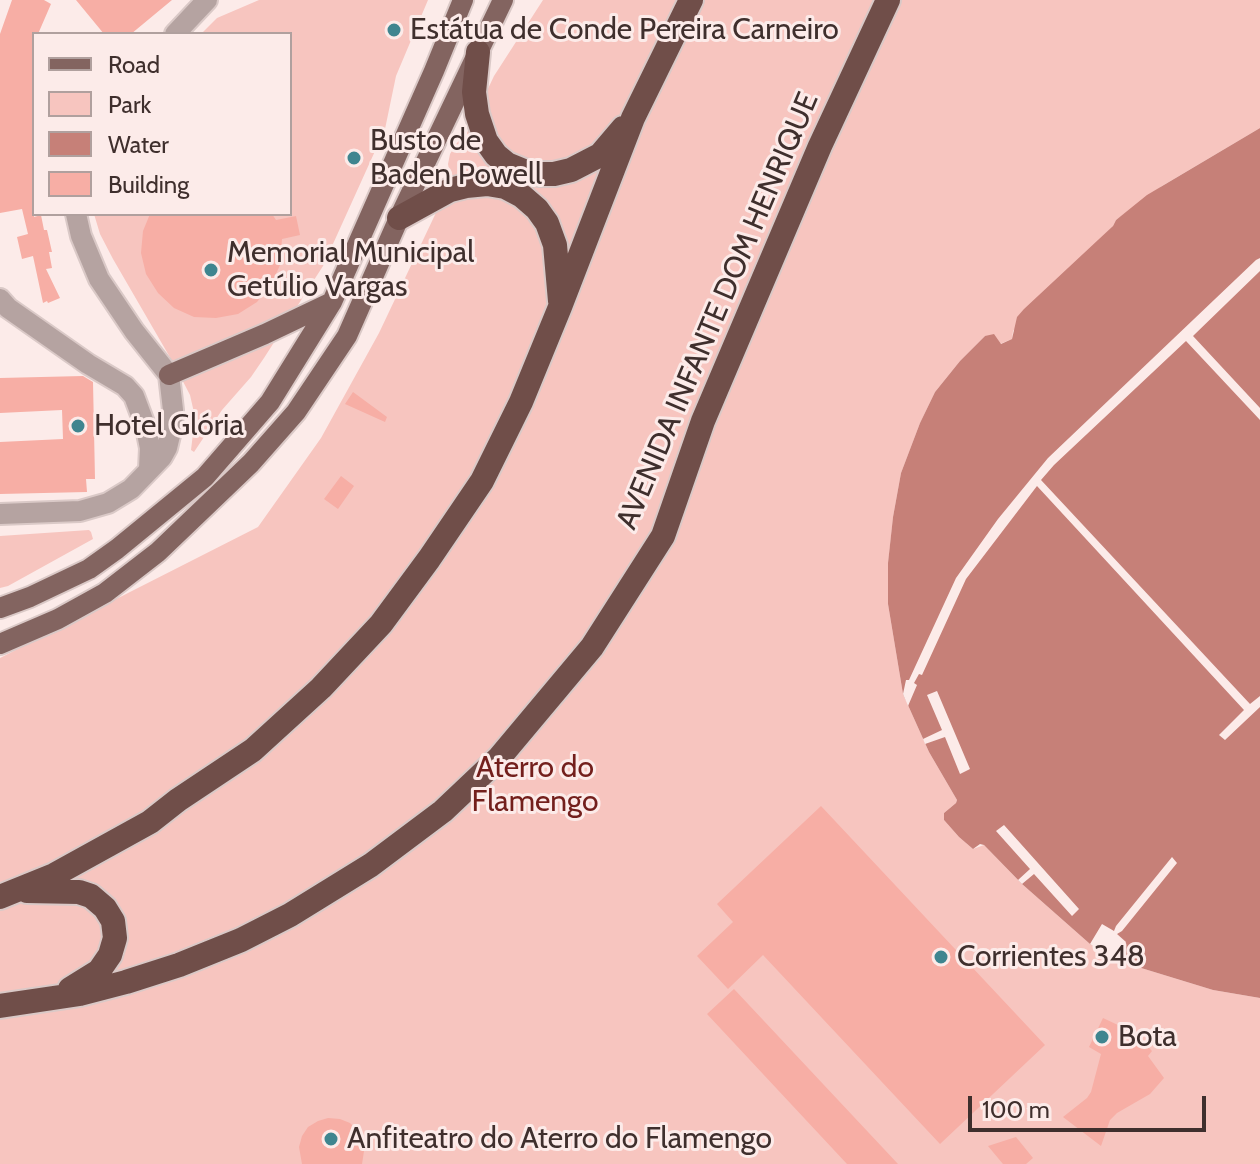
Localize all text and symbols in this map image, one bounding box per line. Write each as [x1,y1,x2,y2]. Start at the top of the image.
place label: Estátua de Conde Pereira Carneiro [410,12,839,48]
marker: Estátua de Conde Pereira Carneiro [385,21,403,39]
legend [32,32,292,216]
text: Road [108,50,160,79]
street label: AVENIDA INFANTE DOM HENRIQUE [609,87,827,535]
text: Park [108,90,151,119]
place label: Busto de Baden Powell [370,123,542,194]
text: Water [108,130,169,159]
marker: Busto de Baden Powell [345,149,363,167]
text: Building [108,170,189,199]
place label: Memorial Municipal Getúlio Vargas [227,235,474,306]
marker: Memorial Municipal Getúlio Vargas [202,261,220,279]
place label: Hotel Glória [94,408,244,444]
marker: Hotel Glória [69,417,87,435]
park label: Aterro do Flamengo [471,750,599,820]
place label: Corrientes 348 [957,939,1145,975]
marker: Corrientes 348 [932,948,950,966]
place label: Bota [1118,1019,1177,1055]
marker: Bota [1093,1028,1111,1046]
scale bar [972,1080,1210,1130]
text: 100 m [982,1095,1050,1124]
place label: Anfiteatro do Aterro do Flamengo [347,1121,772,1157]
marker: Anfiteatro do Aterro do Flamengo [322,1130,340,1148]

